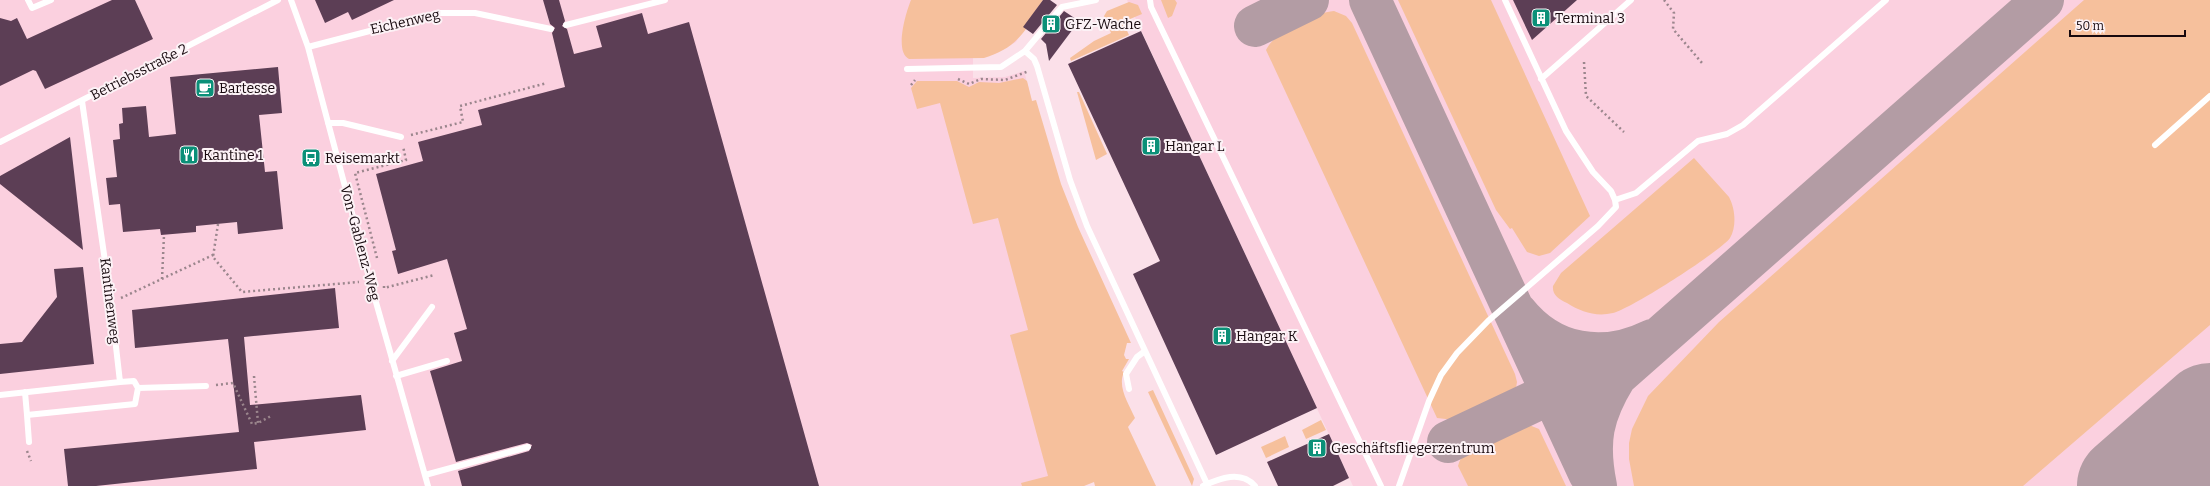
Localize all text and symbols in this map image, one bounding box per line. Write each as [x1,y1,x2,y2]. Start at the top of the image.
street label: Eichenweg [369,6,442,38]
building icon: Terminal 3 [1530,7,1552,29]
place label: Terminal 3 [1555,10,1625,27]
scale bar [2070,12,2185,38]
building icon: GFZ-Wache [1040,13,1062,35]
place label: GFZ-Wache [1065,16,1141,33]
text: 50 m [2076,19,2105,33]
street label: Betriebsstraße 2 [88,40,190,104]
cafe icon: Bartesse [194,77,216,99]
place label: Bartesse [219,80,275,97]
building icon: Hangar L [1140,135,1162,157]
place label: Hangar L [1165,138,1225,155]
restaurant icon: Kantine 1 [178,144,200,166]
place label: Kantine 1 [203,147,263,164]
bus stop icon: Reisemarkt [300,147,322,169]
place label: Reisemarkt [325,150,400,167]
street label: Von-Gablenz-Weg [336,183,384,303]
street label: Kantinenweg [96,257,124,345]
building icon: Hangar K [1211,325,1233,347]
place label: Hangar K [1236,328,1298,345]
building icon: Geschäftsfliegerzentrum [1306,437,1328,459]
place label: Geschäftsfliegerzentrum [1331,440,1495,457]

